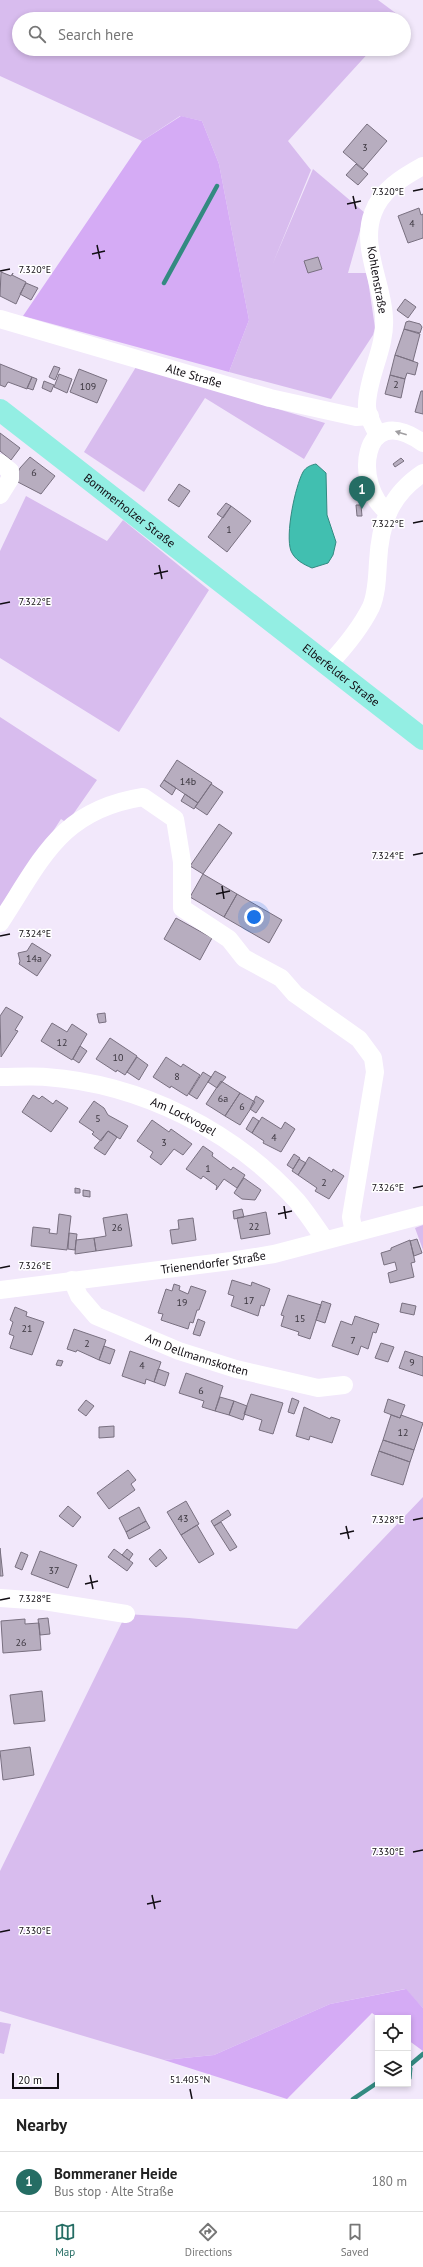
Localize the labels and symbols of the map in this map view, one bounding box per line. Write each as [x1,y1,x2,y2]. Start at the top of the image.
house number: 3 [362,141,368,154]
text: 7.320°E [372,185,404,198]
house number: 4 [409,217,415,230]
street label: Kohlenstraße [364,245,391,315]
text: 7.320°E [19,263,51,276]
street label: Alte Straße [164,360,224,391]
house number: 2 [393,378,399,391]
house number: 109 [80,380,96,393]
one-way arrow [394,430,406,436]
house number: 6 [31,466,37,479]
street label: Bommerholzer Straße [81,470,179,551]
pin: 1 [349,476,375,509]
text: 7.322°E [372,517,404,530]
house number: 1 [226,523,232,536]
text: 7.322°E [19,595,51,608]
street label: Elberfelder Straße [300,640,383,709]
house number: 14b [180,775,196,788]
text: 7.324°E [372,849,404,862]
your location [244,907,264,927]
text: 7.324°E [19,927,51,940]
house number: 14a [26,952,42,965]
house number: 12 [57,1036,67,1049]
house number: 10 [113,1051,124,1064]
house number: 8 [174,1070,180,1083]
house number: 6a [218,1092,228,1105]
street label: Am Lockvogel [149,1094,220,1139]
house number: 6 [239,1100,245,1113]
house number: 5 [95,1112,101,1125]
house number: 4 [271,1131,277,1144]
house number: 3 [161,1136,167,1149]
house number: 1 [205,1162,211,1175]
house number: 2 [321,1176,327,1189]
text: 7.326°E [372,1181,404,1194]
house number: 22 [249,1220,259,1233]
house number: 26 [112,1221,122,1234]
street label: Trienendorfer Straße [160,1247,267,1277]
text: 7.326°E [19,1259,51,1272]
house number: 17 [244,1294,254,1307]
house number: 19 [177,1296,187,1309]
house number: 15 [295,1312,305,1325]
house number: 21 [22,1322,32,1335]
street label: Am Dellmannskotten [143,1330,250,1379]
house number: 7 [350,1334,356,1347]
house number: 2 [84,1337,90,1350]
house number: 9 [409,1356,415,1369]
house number: 4 [139,1359,145,1372]
house number: 6 [198,1384,204,1397]
house number: 12 [398,1426,408,1439]
house number: 43 [178,1512,188,1525]
text: 7.328°E [372,1513,404,1526]
house number: 37 [49,1564,59,1577]
text: 7.328°E [19,1592,51,1605]
house number: 26 [16,1636,26,1649]
text: 7.330°E [372,1845,404,1858]
text: 7.330°E [19,1924,51,1937]
scale bar [12,2071,59,2090]
text: 51.405°N [170,2073,210,2086]

